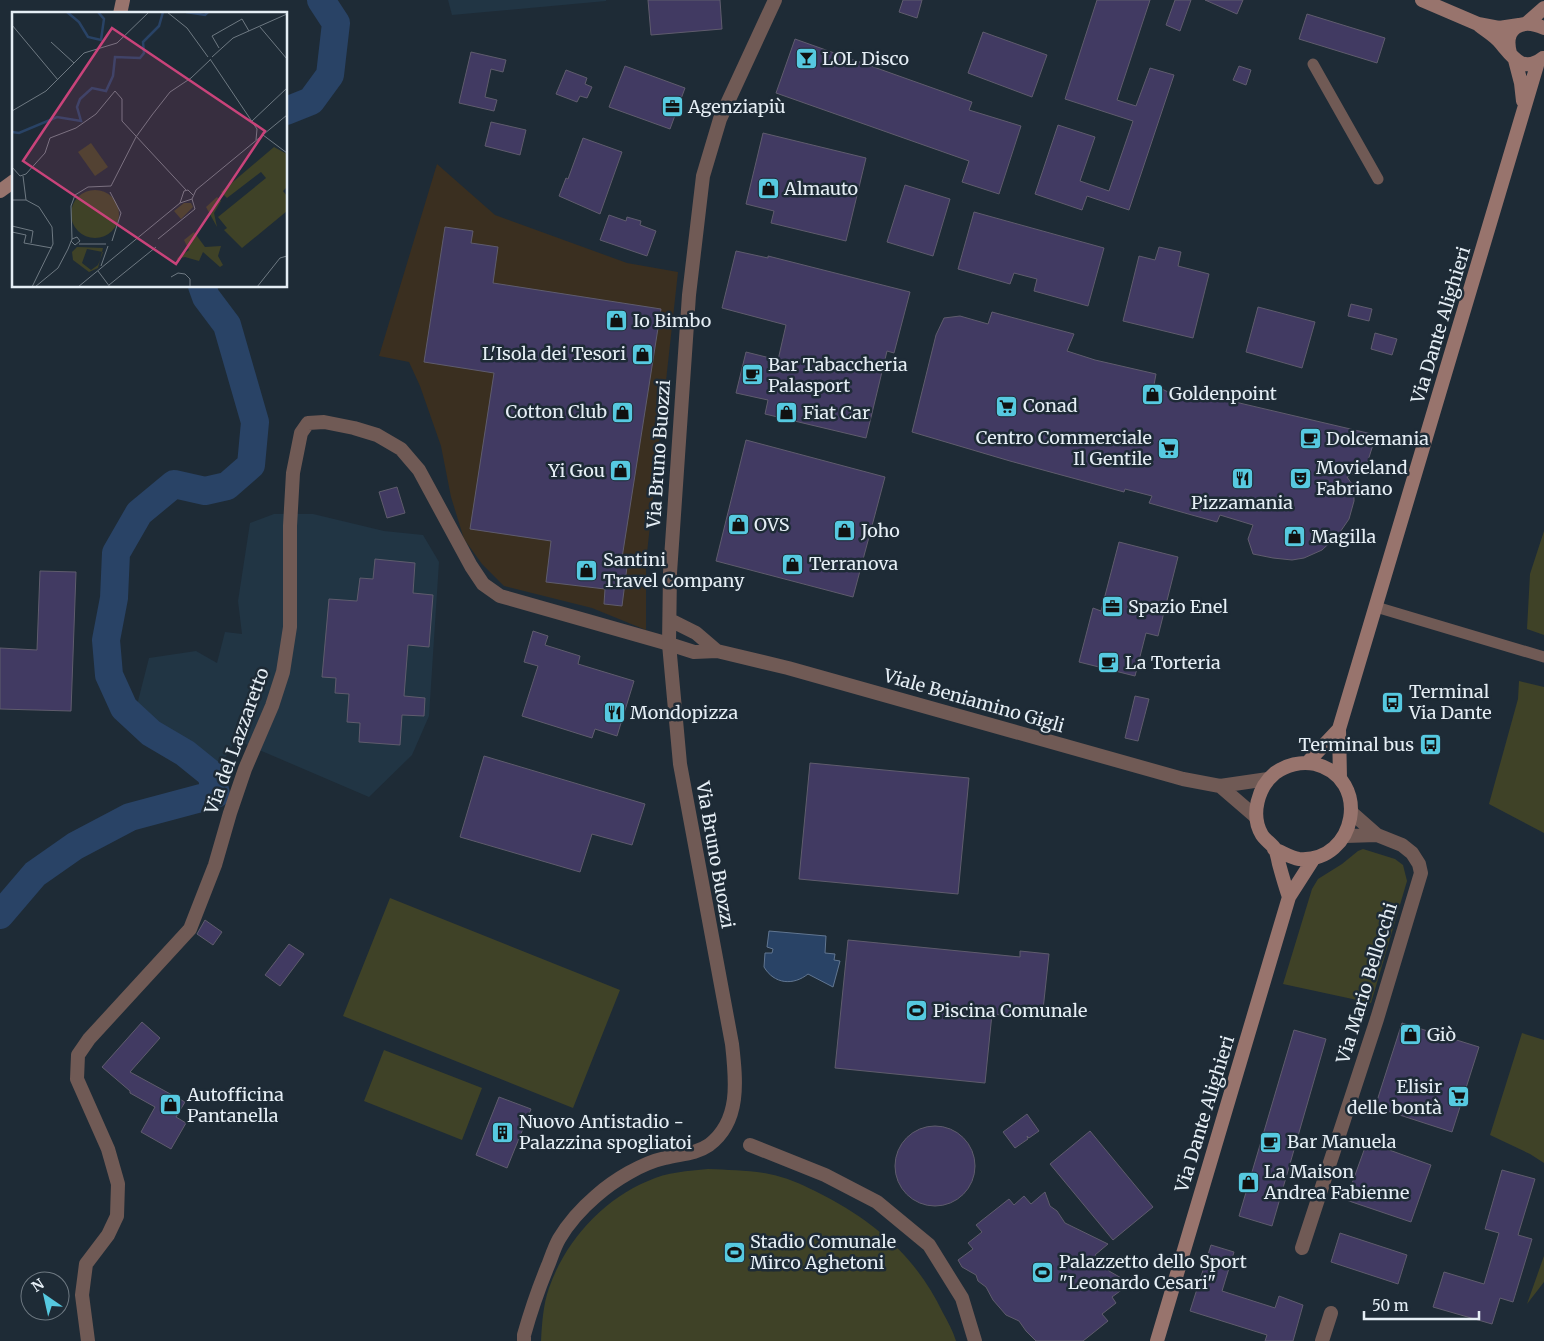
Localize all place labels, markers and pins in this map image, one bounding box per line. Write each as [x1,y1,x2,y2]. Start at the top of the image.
bar icon: LOL Disco [794,47,818,71]
place label: LOL Disco [822,47,909,70]
office icon: Agenziapiù [660,95,684,119]
place label: Agenziapiù [687,95,786,118]
shop icon: Almauto [756,177,780,201]
place label: Almauto [783,177,858,200]
shop icon: Io Bimbo [605,309,629,333]
place label: Io Bimbo [633,309,711,332]
place label: L'Isola dei Tesori [482,342,626,365]
shop icon: L'Isola dei Tesori [630,342,654,366]
place label: Bar Tabaccheria Palasport [768,353,908,397]
cafe icon: Bar Tabaccheria Palasport [740,363,764,387]
shop icon: Goldenpoint [1141,382,1165,406]
place label: Goldenpoint [1169,382,1277,405]
supermarket icon: Conad [995,394,1019,418]
place label: Conad [1023,394,1078,417]
place label: Cotton Club [506,400,607,423]
shop icon: Cotton Club [611,400,635,424]
shop icon: Fiat Car [775,401,799,425]
place label: Fiat Car [803,401,870,424]
place label: Centro Commerciale Il Gentile [976,426,1152,470]
cafe icon: Dolcemania [1298,427,1322,451]
place label: Dolcemania [1326,427,1429,450]
supermarket icon: Centro Commerciale Il Gentile [1156,436,1180,460]
place label: Movieland Fabriano [1316,456,1408,500]
place label: Yi Gou [547,459,605,482]
shop icon: Yi Gou [609,459,633,483]
restaurant icon: Pizzamania [1230,466,1254,490]
theatre icon: Movieland Fabriano [1288,466,1312,490]
place label: Pizzamania [1191,491,1293,514]
shop icon: OVS [726,513,750,537]
place label: OVS [754,513,790,536]
shop icon: Joho [833,519,857,543]
place label: Joho [860,519,900,542]
shop icon: Magilla [1283,525,1307,549]
place label: Magilla [1311,525,1376,548]
place label: Santini Travel Company [603,548,745,592]
shop icon: Terranova [781,552,805,576]
place label: Terranova [809,552,899,575]
shop icon: Santini Travel Company [575,558,599,582]
office icon: Spazio Enel [1100,595,1124,619]
place label: Spazio Enel [1128,595,1228,618]
cafe icon: La Torteria [1097,651,1121,675]
place label: La Torteria [1125,651,1221,674]
place label: Terminal Via Dante [1408,680,1492,724]
bus stop icon: Terminal Via Dante [1381,690,1405,714]
restaurant icon: Mondopizza [602,701,626,725]
place label: Mondopizza [630,701,738,724]
place label: Terminal bus [1298,733,1414,756]
bus stop icon: Terminal bus [1418,733,1442,757]
sports icon: Piscina Comunale [905,999,929,1023]
place label: Piscina Comunale [933,999,1087,1022]
shop icon: Giò [1399,1023,1423,1047]
place label: Giò [1427,1023,1456,1046]
place label: Elisir delle bontà [1347,1075,1442,1119]
place label: Autofficina Pantanella [186,1083,284,1127]
supermarket icon: Elisir delle bontà [1446,1085,1470,1109]
shop icon: Autofficina Pantanella [159,1093,183,1117]
place label: Nuovo Antistadio - Palazzina spogliatoi [519,1110,692,1154]
building icon: Nuovo Antistadio - Palazzina spogliatoi [491,1120,515,1144]
cafe icon: Bar Manuela [1259,1130,1283,1154]
place label: Bar Manuela [1287,1130,1397,1153]
place label: La Maison Andrea Fabienne [1263,1160,1409,1204]
shop icon: La Maison Andrea Fabienne [1236,1170,1260,1194]
place label: Stadio Comunale Mirco Aghetoni [750,1230,896,1274]
sports icon: Stadio Comunale Mirco Aghetoni [722,1240,746,1264]
place label: Palazzetto dello Sport "Leonardo Cesari" [1059,1250,1247,1294]
sports icon: Palazzetto dello Sport "Leonardo Cesari" [1031,1260,1055,1284]

